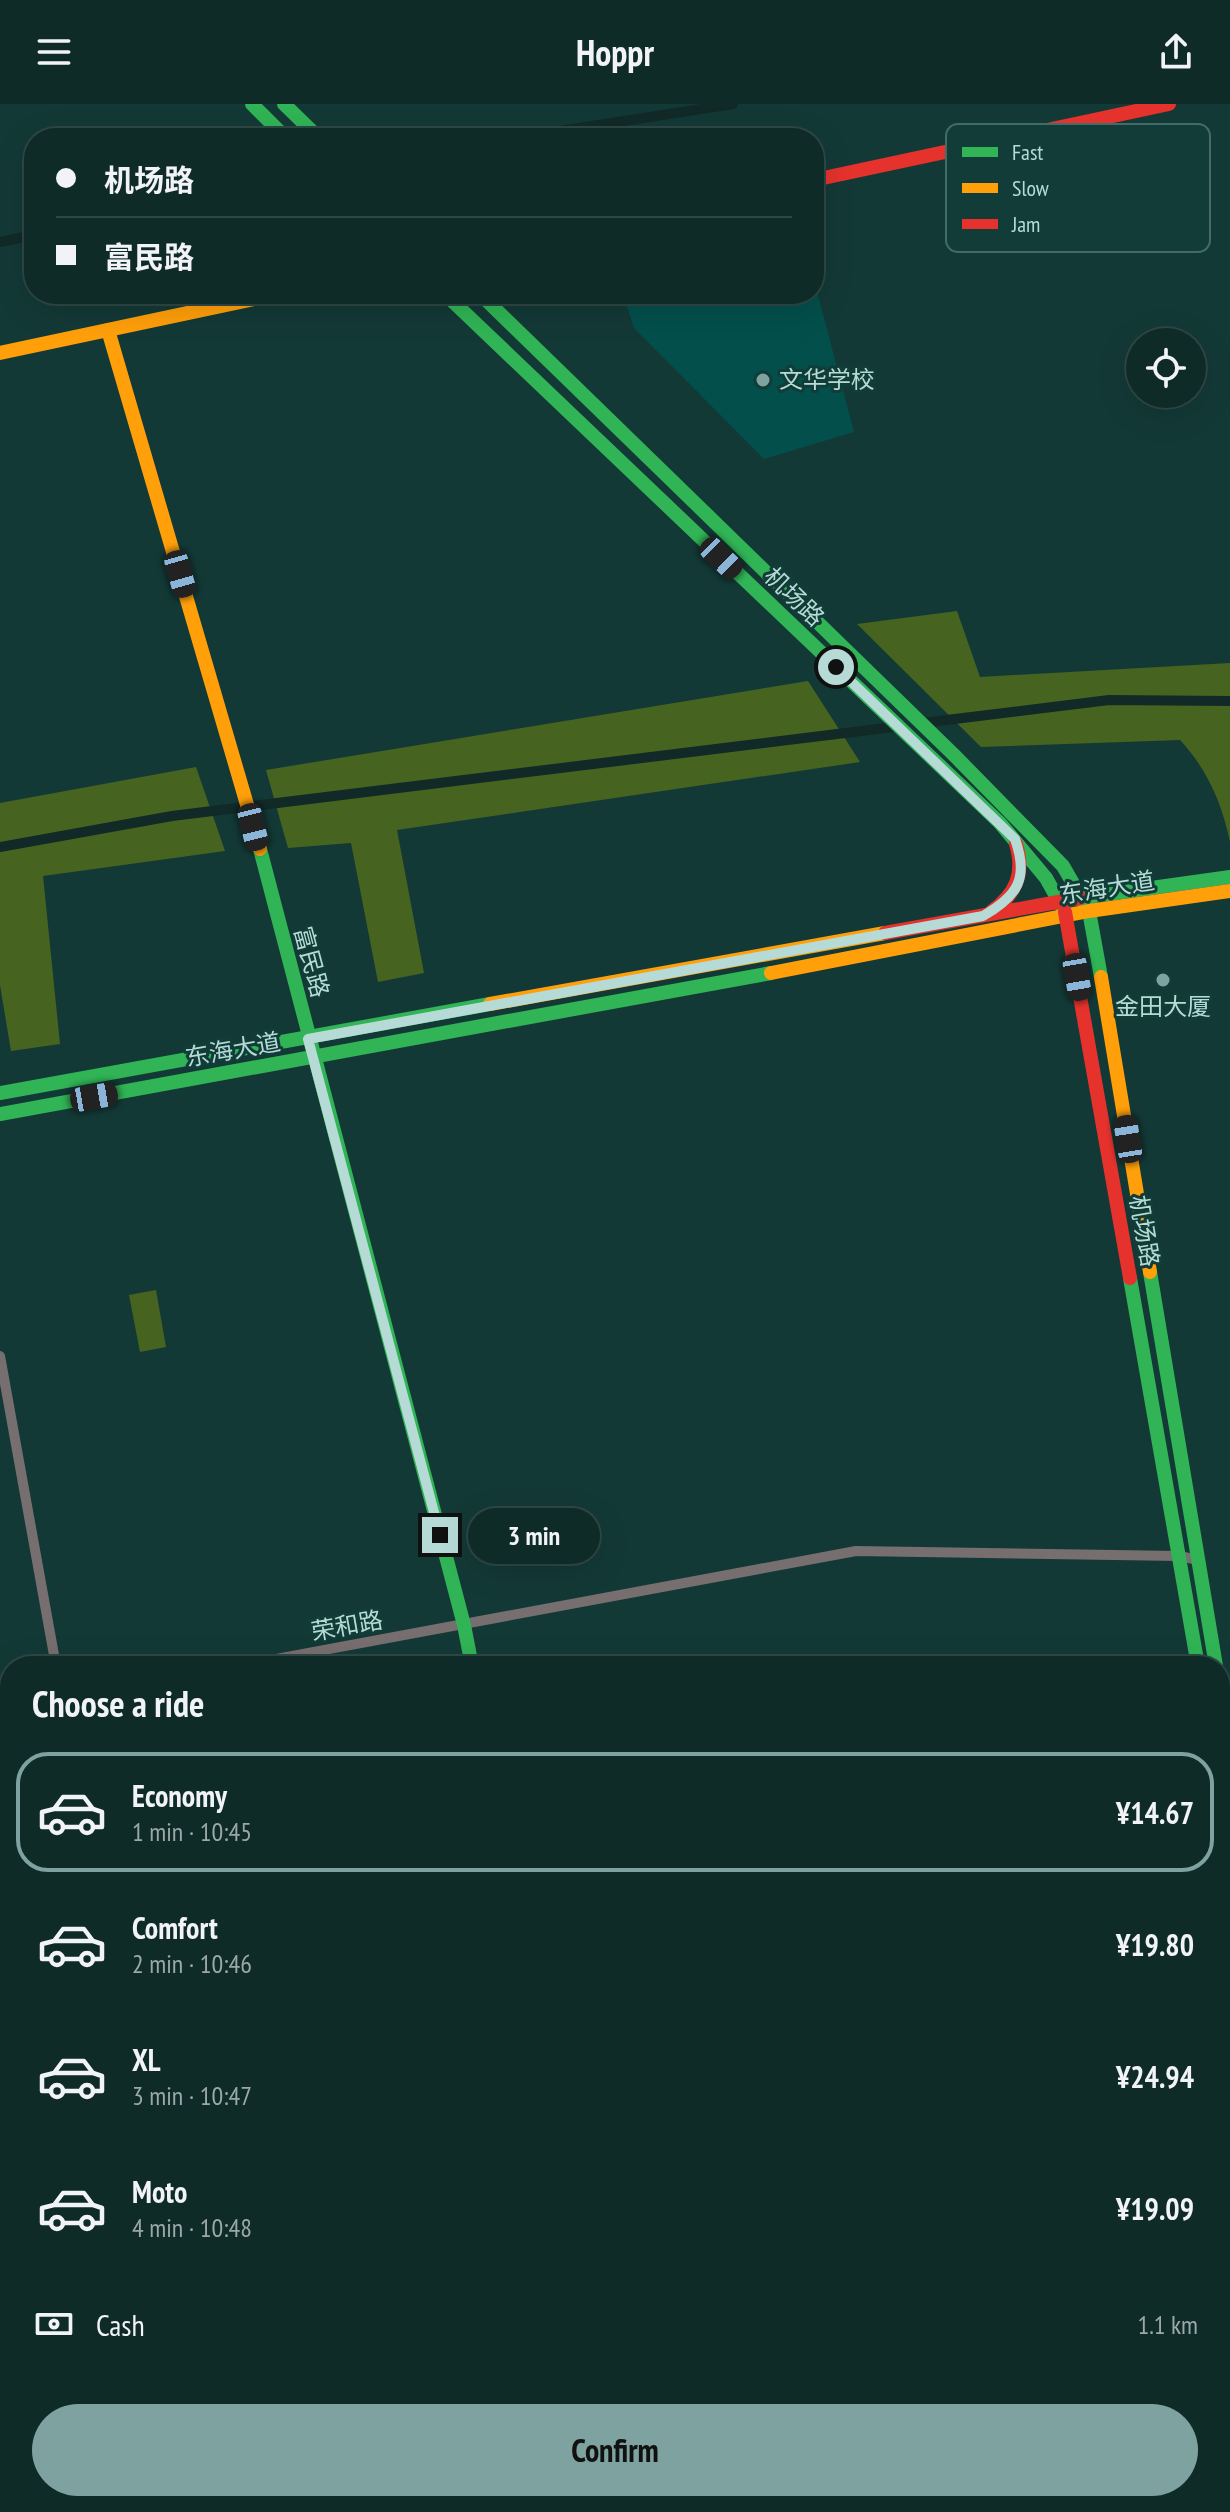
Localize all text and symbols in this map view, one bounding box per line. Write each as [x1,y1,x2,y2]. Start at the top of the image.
text: Hoppr [576,29,654,76]
icon: menu [32,30,76,74]
icon: share [1154,30,1198,74]
legend [946,124,1210,252]
text: Fast [1012,138,1043,166]
text: 机场路 [104,160,194,199]
text: Slow [1012,174,1049,202]
text: Jam [1011,210,1040,238]
text: 富民路 [104,237,194,276]
map controls [1126,328,1206,408]
button: locate [1126,328,1206,408]
place label: 文华学校 [779,364,875,395]
marker: 文华学校 [754,371,772,389]
car [695,533,747,583]
car [162,548,198,600]
street label: 机场路 [758,560,831,633]
route start [818,649,854,685]
car [236,801,270,853]
street label: 东海大道 [1057,865,1157,910]
street label: 富民路 [287,923,336,1001]
car [1061,951,1093,1003]
marker: 金田大厦 [1154,971,1172,989]
place label: 金田大厦 [1115,991,1211,1022]
street label: 东海大道 [183,1026,283,1073]
car [68,1081,120,1113]
car [1112,1113,1144,1165]
street label: 机场路 [1123,1193,1166,1269]
callout: 3 min [468,1507,600,1563]
route end [422,1517,458,1553]
text: 3 min [508,1519,560,1552]
street label: 荣和路 [309,1604,385,1647]
text: Choose a ride [32,1680,204,1727]
icon: car [36,1776,108,1848]
text: Economy [132,1776,227,1815]
text: ¥14.67 [1116,1793,1194,1832]
text: 1 min · 10:45 [132,1815,252,1848]
icon: car [36,1908,108,1980]
text: Comfort [132,1908,218,1947]
text: ¥19.80 [1116,1925,1194,1964]
text: 2 min · 10:46 [132,1947,252,1980]
icon: car [36,2040,108,2112]
text: XL [132,2040,161,2079]
text: ¥24.94 [1116,2057,1194,2096]
text: 3 min · 10:47 [132,2079,252,2112]
icon: car [36,2172,108,2244]
text: Moto [132,2172,187,2211]
text: ¥19.09 [1116,2189,1194,2228]
text: 4 min · 10:48 [132,2211,252,2244]
icon: cash [32,2302,76,2346]
text: Cash [96,2305,145,2344]
text: 1.1 km [1137,2308,1198,2341]
button: Confirm [32,2404,1198,2496]

